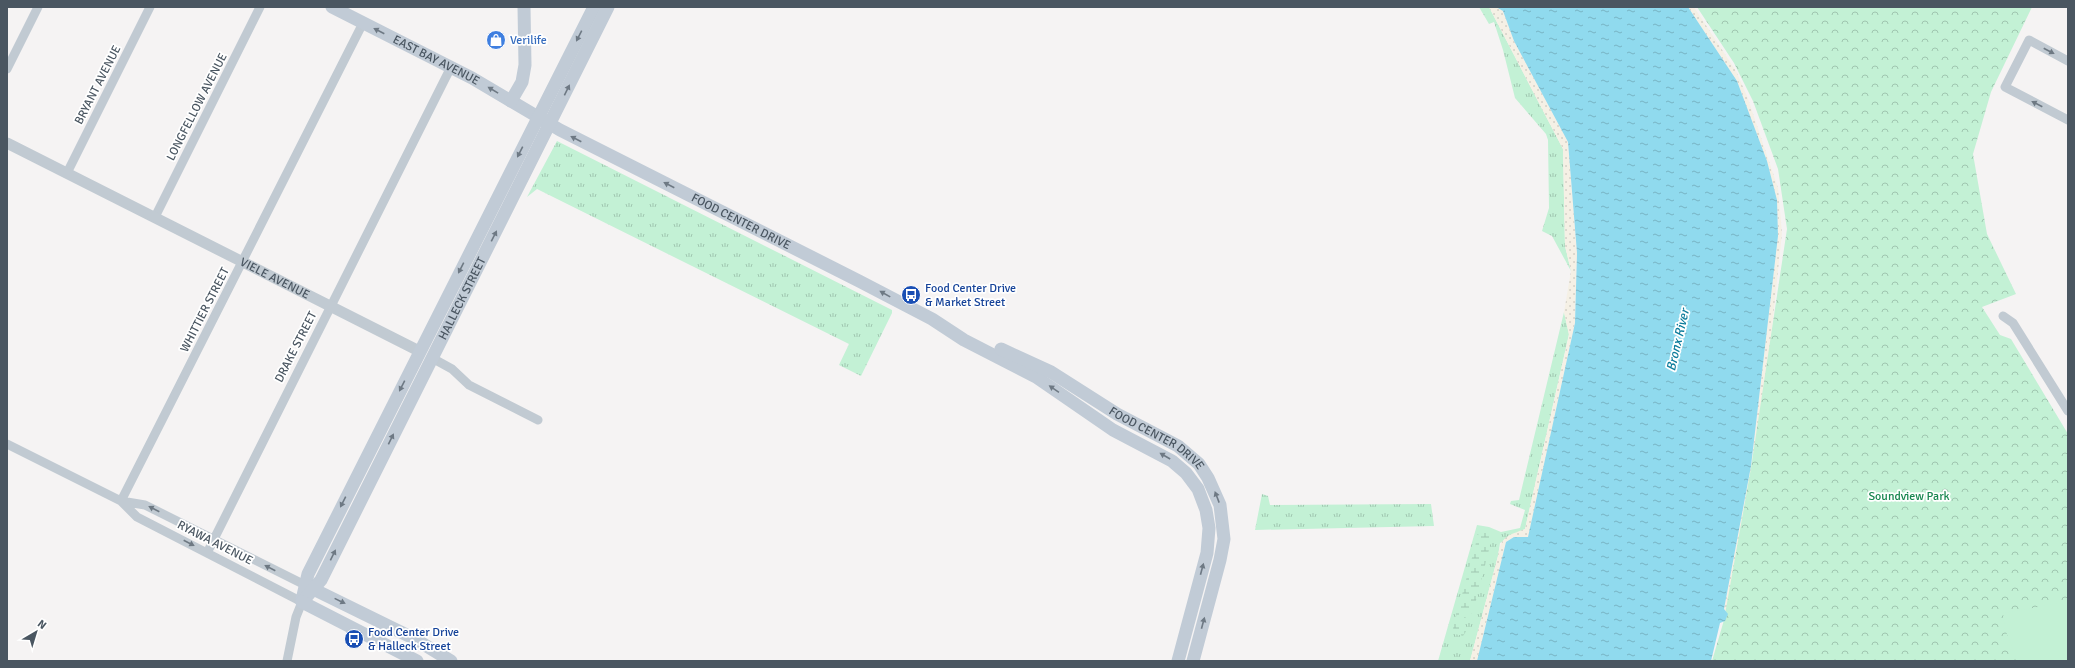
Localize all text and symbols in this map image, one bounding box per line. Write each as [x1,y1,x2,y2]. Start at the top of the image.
one-way arrow [373,28,385,34]
shop icon: Verilife [485,29,507,51]
one-way arrow [576,30,582,41]
street label: EAST BAY AVENUE [391,32,483,88]
place label: Verilife [510,33,547,48]
street label: BRYANT AVENUE [72,43,125,127]
one-way arrow [2043,47,2054,54]
street label: LONGFELLOW AVENUE [163,50,231,163]
one-way arrow [564,84,570,96]
one-way arrow [487,87,499,94]
one-way arrow [2031,101,2042,107]
one-way arrow [570,136,582,142]
one-way arrow [517,147,523,158]
one-way arrow [663,182,675,188]
street label: FOOD CENTER DRIVE [689,190,793,253]
one-way arrow [491,230,497,241]
street label: VIELE AVENUE [237,254,312,302]
street label: HALLECK STREET [435,255,489,342]
one-way arrow [458,262,464,274]
street label: WHITTIER STREET [177,265,233,355]
place label: Food Center Drive & Market Street [925,281,1016,310]
bus stop icon: Food Center Drive & Market Street [900,284,922,306]
one-way arrow [879,291,891,298]
water label: Bronx River [1663,305,1693,373]
street label: DRAKE STREET [272,309,320,385]
one-way arrow [399,380,405,392]
one-way arrow [1049,385,1059,393]
street label: FOOD CENTER DRIVE [1106,403,1208,472]
one-way arrow [388,433,394,444]
one-way arrow [1159,453,1171,460]
park label: Soundview Park [1868,489,1950,504]
one-way arrow [1214,490,1220,502]
one-way arrow [340,496,347,508]
one-way arrow [148,506,160,512]
street label: RYAWA AVENUE [175,518,255,569]
one-way arrow [184,540,195,547]
one-way arrow [330,549,336,561]
one-way arrow [1199,563,1205,575]
one-way arrow [264,565,275,571]
one-way arrow [334,598,346,604]
north arrow [16,612,56,652]
text: N [35,617,49,632]
one-way arrow [1201,617,1207,630]
place label: Food Center Drive & Halleck Street [368,625,459,654]
bus stop icon: Food Center Drive & Halleck Street [343,628,365,650]

